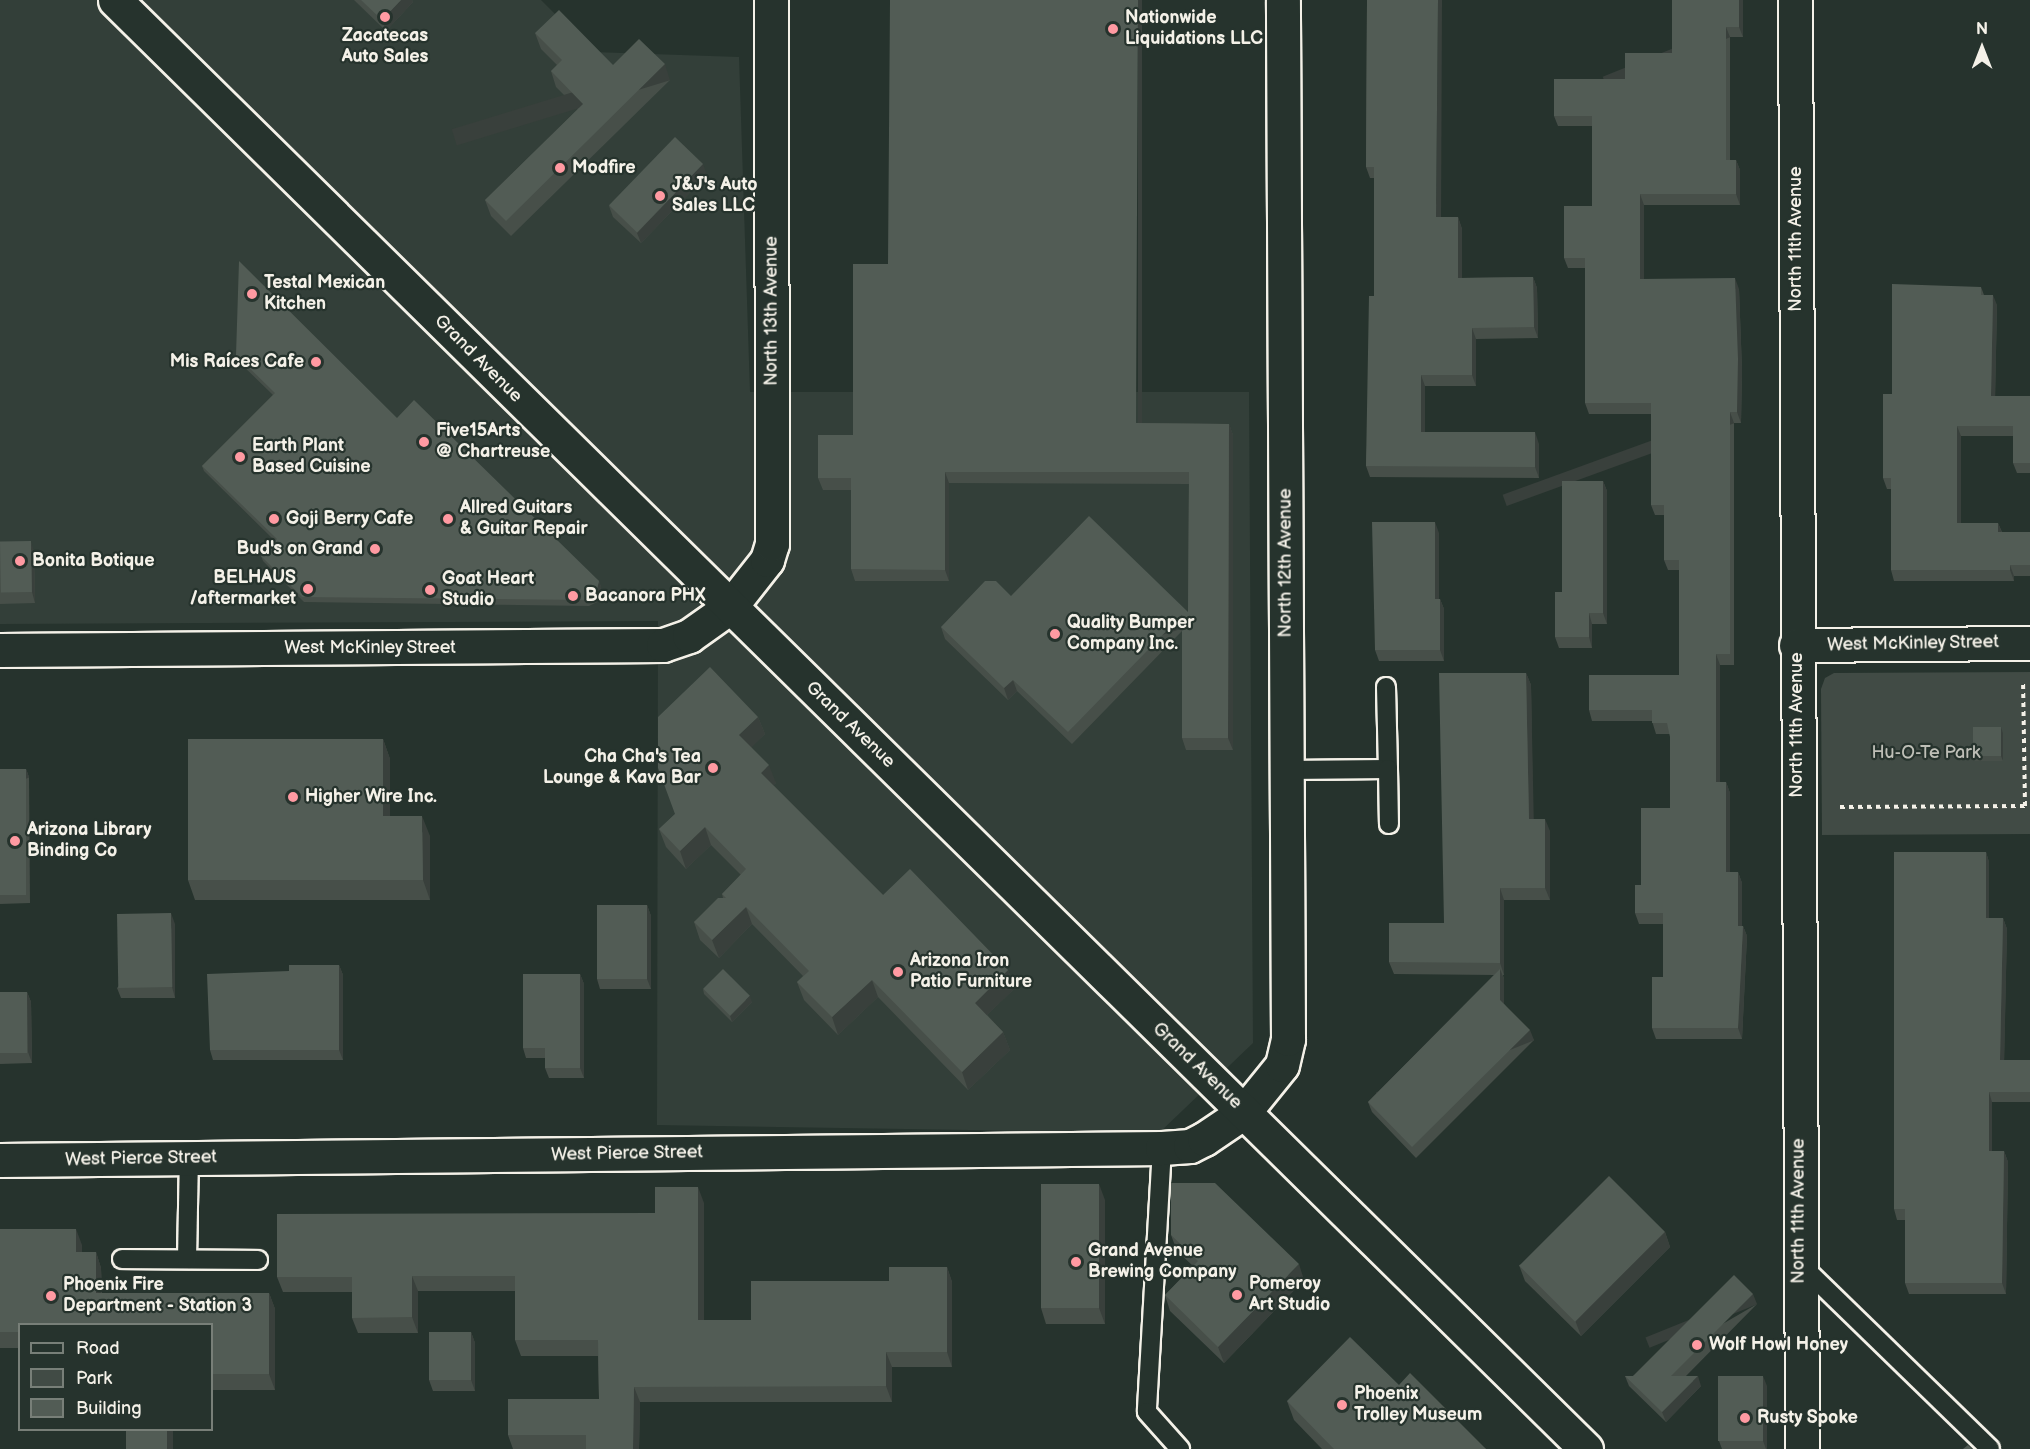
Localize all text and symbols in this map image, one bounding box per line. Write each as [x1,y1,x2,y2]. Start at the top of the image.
place label: Nationwide Liquidations LLC [1125,8,1263,50]
marker: Zacatecas Auto Sales [378,10,392,24]
north arrow [1952,18,2012,78]
text: N [1976,20,1988,39]
marker: Nationwide Liquidations LLC [1106,22,1120,36]
place label: Zacatecas Auto Sales [342,26,428,68]
place label: Modfire [572,157,636,179]
marker: Modfire [553,161,567,175]
street label: North 11th Avenue [1785,166,1807,312]
place label: J&J's Auto Sales LLC [672,175,757,218]
marker: J&J's Auto Sales LLC [653,189,667,203]
street label: North 13th Avenue [761,236,783,386]
place label: Testal Mexican Kitchen [264,273,385,316]
marker: Testal Mexican Kitchen [245,287,259,301]
street label: Grand Avenue [430,311,526,407]
place label: Mis Raíces Cafe [170,351,304,373]
marker: Mis Raíces Cafe [309,355,323,369]
place label: Five15Arts @ Chartreuse [436,421,550,464]
marker: Five15Arts @ Chartreuse [417,435,431,449]
place label: Earth Plant Based Cuisine [252,436,371,478]
marker: Earth Plant Based Cuisine [233,450,247,464]
street label: North 12th Avenue [1275,488,1297,638]
place label: Allred Guitars & Guitar Repair [460,498,588,540]
place label: Goji Berry Cafe [286,508,414,530]
marker: Goji Berry Cafe [267,512,281,526]
marker: Allred Guitars & Guitar Repair [441,512,455,526]
place label: Bud's on Grand [237,538,363,560]
marker: Bud's on Grand [368,542,382,556]
place label: Bonita Botique [32,550,155,572]
marker: Bonita Botique [13,554,27,568]
place label: BELHAUS /aftermarket [189,568,296,610]
place label: Goat Heart Studio [442,569,534,612]
marker: BELHAUS /aftermarket [301,582,315,596]
marker: Goat Heart Studio [423,583,437,597]
place label: Bacanora PHX [585,585,706,607]
marker: Bacanora PHX [566,589,580,603]
place label: Quality Bumper Company Inc. [1067,613,1195,656]
marker: Quality Bumper Company Inc. [1048,627,1062,641]
street label: West McKinley Street [1826,632,2000,656]
street label: West McKinley Street [283,637,457,659]
street label: North 11th Avenue [1786,652,1808,798]
street label: Grand Avenue [801,677,899,773]
park label: Hu-O-Te Park [1871,742,1981,764]
place label: Cha Cha's Tea Lounge & Kava Bar [543,747,701,789]
marker: Cha Cha's Tea Lounge & Kava Bar [706,761,720,775]
place label: Higher Wire Inc. [305,786,437,808]
marker: Higher Wire Inc. [286,790,300,804]
place label: Arizona Library Binding Co [27,820,151,862]
marker: Arizona Library Binding Co [8,834,22,848]
place label: Arizona Iron Patio Furniture [910,951,1032,994]
marker: Arizona Iron Patio Furniture [891,965,905,979]
street label: Grand Avenue [1148,1018,1246,1114]
street label: North 11th Avenue [1788,1138,1810,1284]
street label: West Pierce Street [551,1142,703,1166]
street label: West Pierce Street [65,1147,217,1171]
place label: Grand Avenue Brewing Company [1088,1241,1236,1284]
marker: Grand Avenue Brewing Company [1069,1255,1083,1269]
place label: Pomeroy Art Studio [1249,1274,1330,1316]
place label: Phoenix Fire Department - Station 3 [63,1275,252,1318]
marker: Pomeroy Art Studio [1230,1288,1244,1302]
marker: Phoenix Fire Department - Station 3 [44,1289,58,1303]
legend [18,1323,213,1431]
place label: Wolf Howl Honey [1709,1334,1848,1356]
text: Road [76,1338,120,1359]
marker: Wolf Howl Honey [1690,1338,1704,1352]
text: Park [76,1368,112,1389]
place label: Phoenix Trolley Museum [1354,1384,1483,1426]
text: Building [76,1398,142,1419]
marker: Phoenix Trolley Museum [1335,1398,1349,1412]
place label: Rusty Spoke [1757,1407,1858,1429]
marker: Rusty Spoke [1738,1411,1752,1425]

